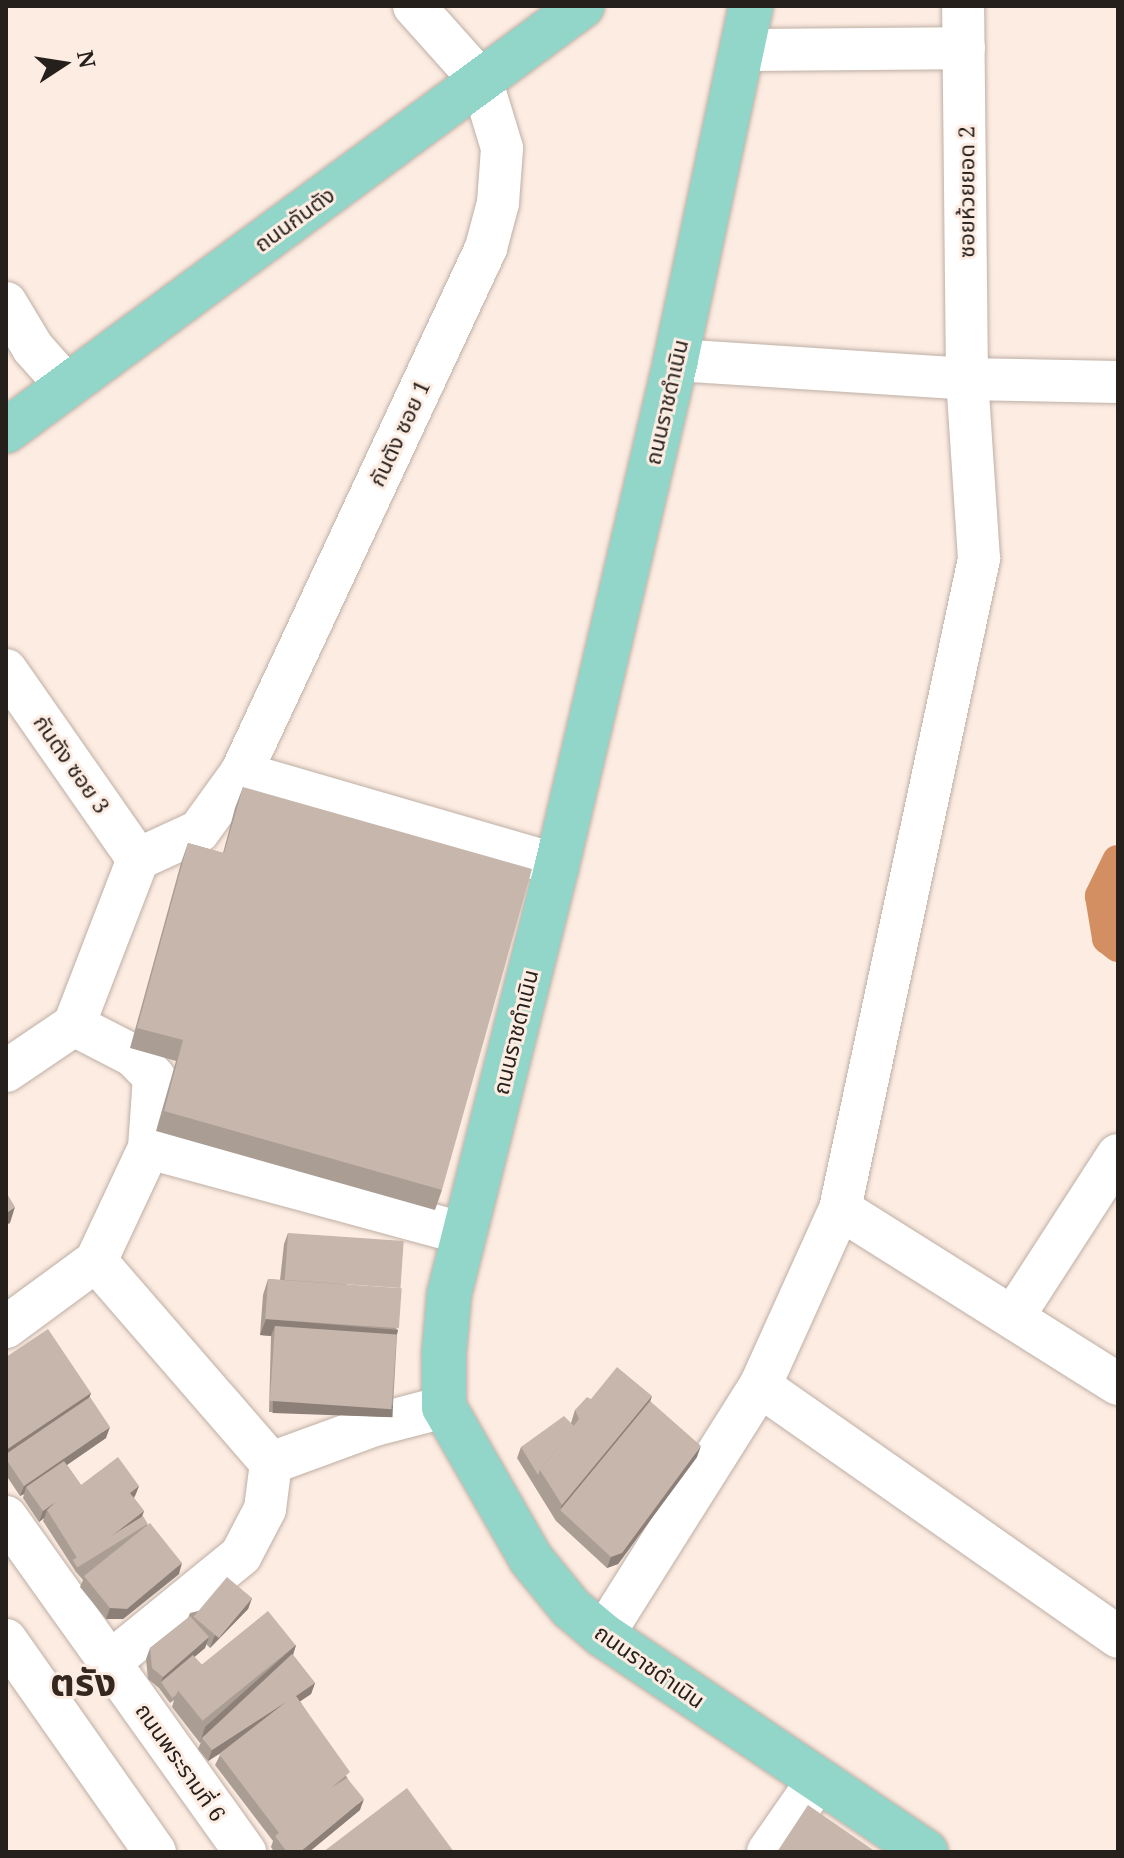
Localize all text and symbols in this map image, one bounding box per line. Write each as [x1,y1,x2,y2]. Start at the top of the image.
north arrow [24,24,104,104]
text: N [71,47,104,71]
street label: ซอยห้วยยอด 2 [953,126,979,258]
street label: ถนนกันตัง [249,181,339,257]
street label: ถนนราชดำเนิน [639,337,693,467]
street label: กันตัง ซอย 1 [363,376,435,490]
street label: กันตัง ซอย 3 [28,710,116,818]
street label: ถนนราชดำเนิน [487,967,543,1097]
street label: ถนนราชดำเนิน [590,1619,710,1713]
district label: ตรัง [50,1659,116,1705]
street label: ถนนพระรามที่ 6 [131,1698,231,1826]

